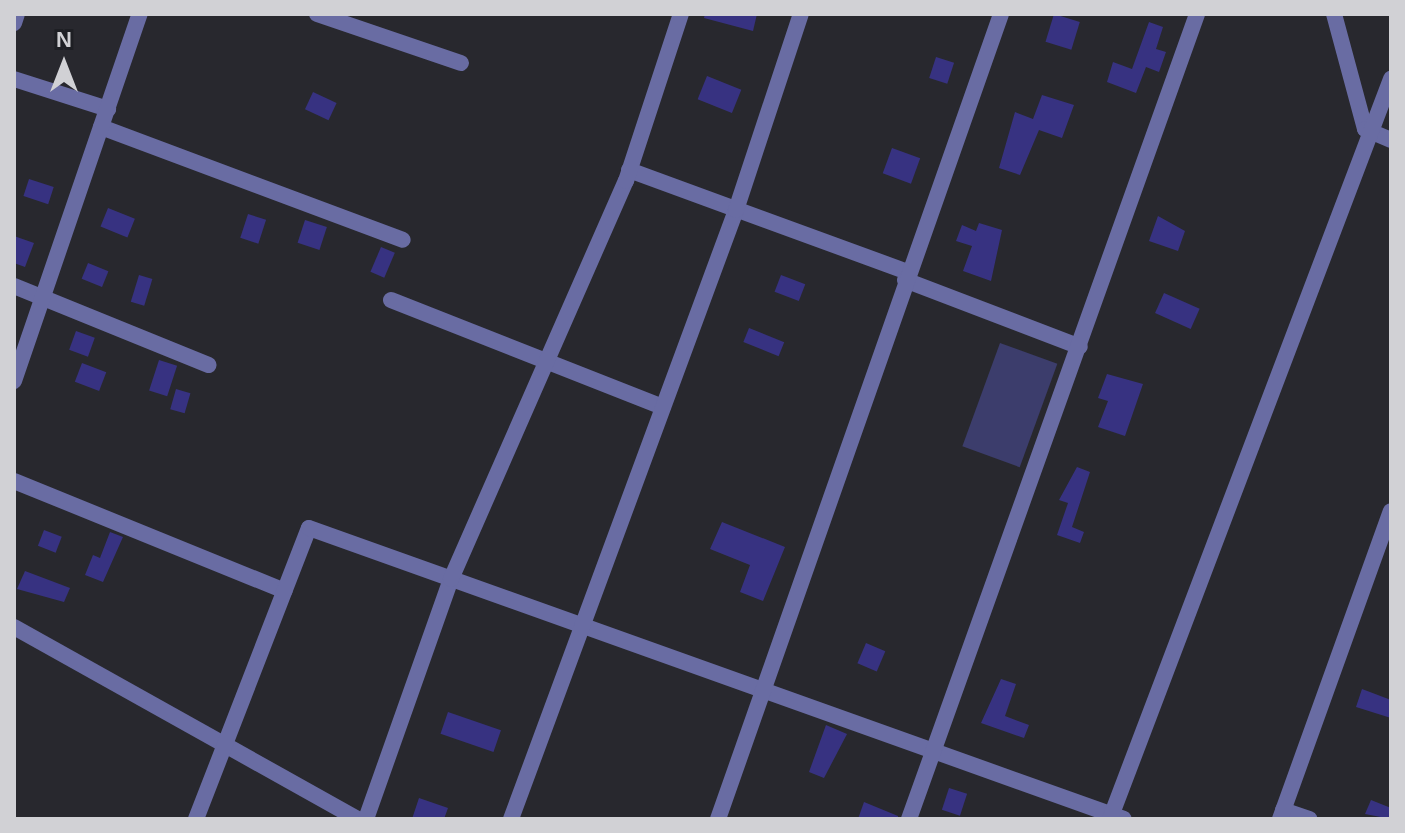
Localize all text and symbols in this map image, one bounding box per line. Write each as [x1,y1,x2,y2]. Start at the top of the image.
north arrow [24,24,104,104]
text: N [56,27,72,52]

